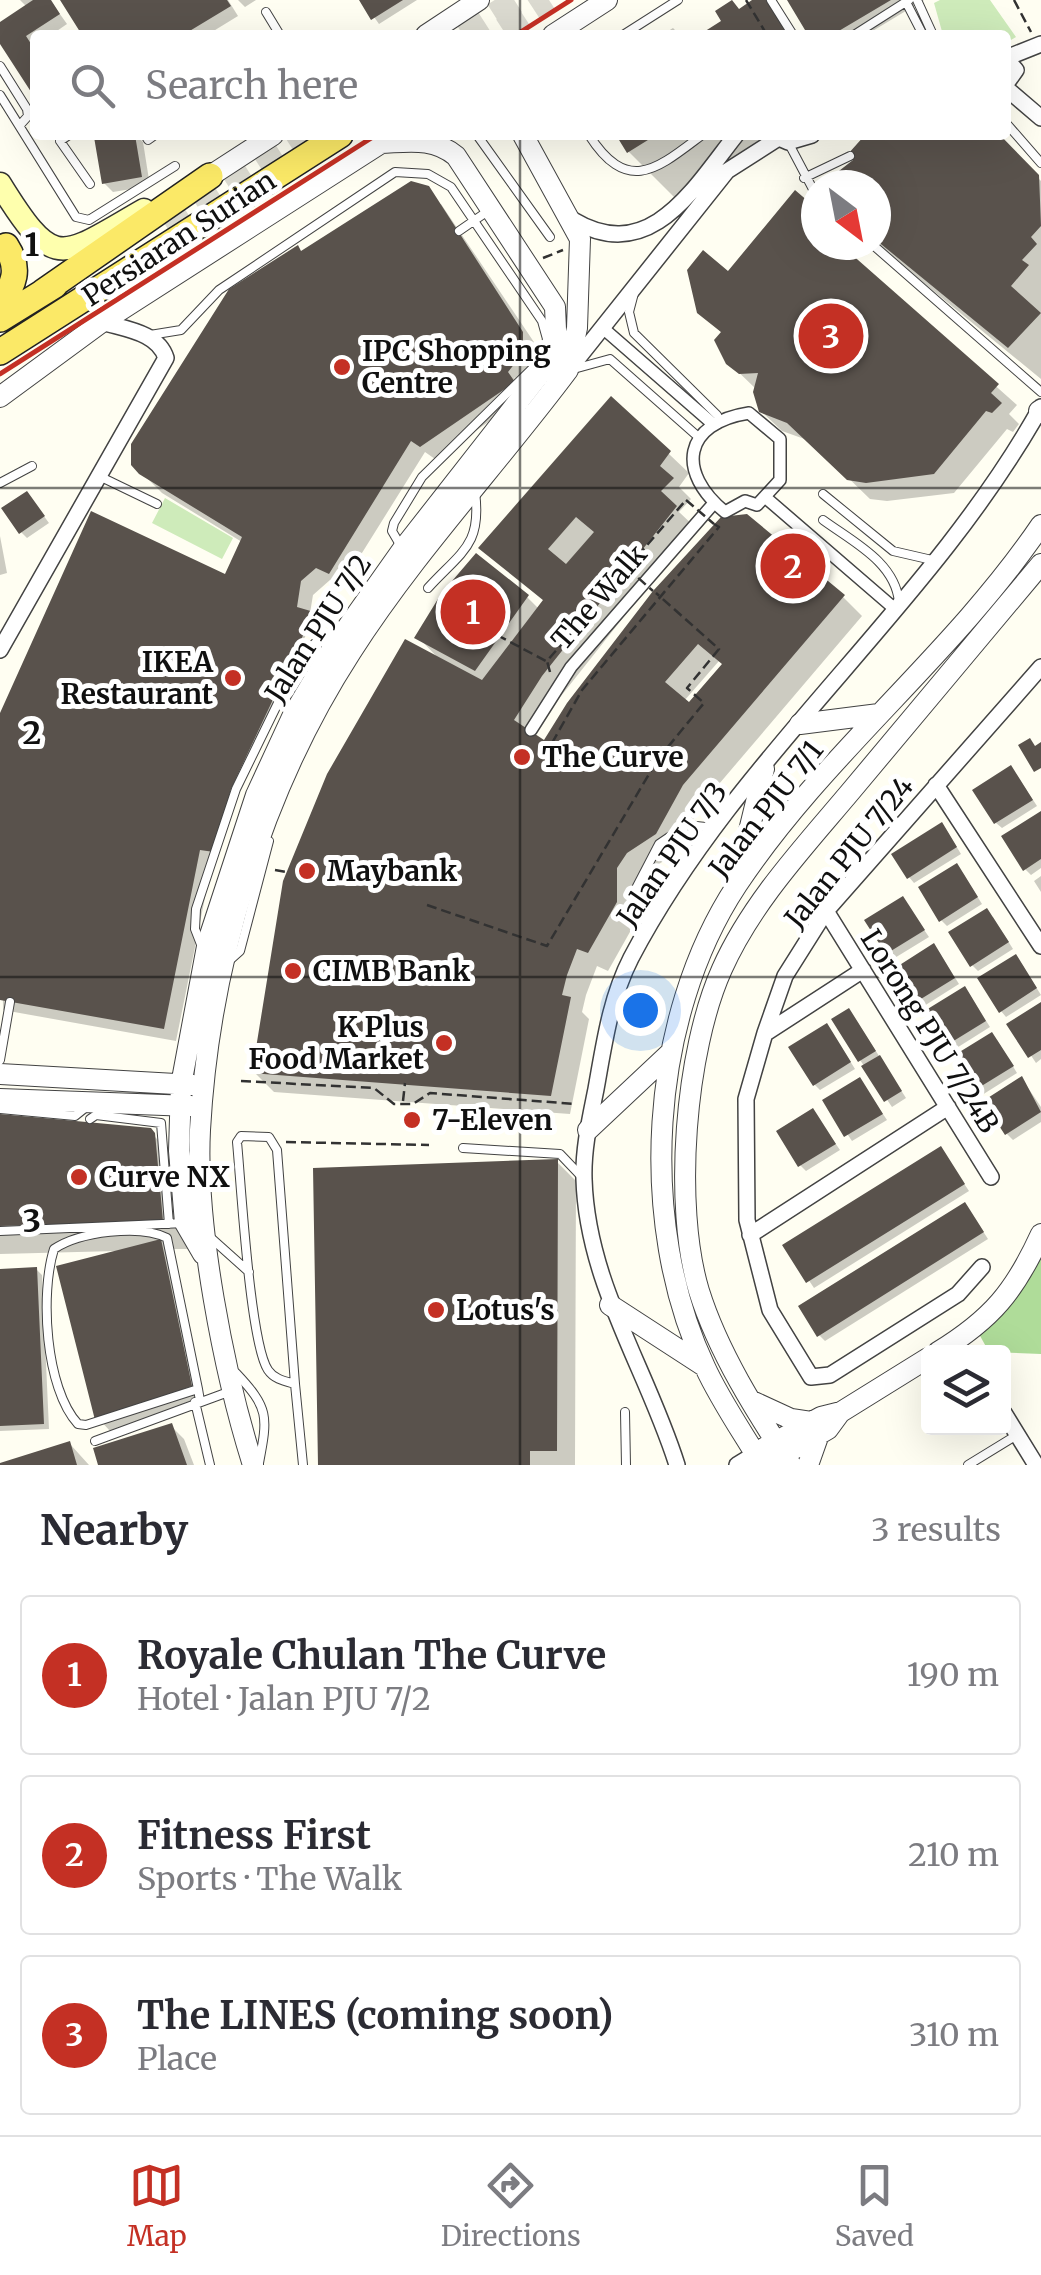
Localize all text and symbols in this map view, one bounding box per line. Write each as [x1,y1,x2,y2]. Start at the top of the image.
search box [30,30,1011,140]
icon: search [65,58,120,113]
text: Search here [145,62,358,109]
street label: Persiaran Surian [76,162,282,314]
north arrow [801,170,891,260]
text: 1 [25,225,40,265]
pin: 3 [798,298,864,374]
place label: IPC Shopping Centre [362,333,551,401]
marker: IPC Shopping Centre [331,356,353,378]
pin: 2 [760,528,826,604]
street label: The Walk [544,537,655,657]
street label: Jalan PJU 7/2 [256,547,379,709]
pin: 1 [440,574,506,650]
place label: IKEA Restaurant [61,644,214,712]
marker: IKEA Restaurant [222,667,244,689]
text: 2 [23,713,41,753]
street label: Jalan PJU 7/1 [701,733,831,886]
place label: The Curve [542,739,684,775]
marker: The Curve [511,746,533,768]
street label: Jalan PJU 7/24 [776,769,921,936]
street label: Jalan PJU 7/3 [609,775,735,934]
place label: Maybank [327,853,458,889]
marker: Maybank [296,860,318,882]
street label: Lorong PJU 7/24B [853,923,1007,1139]
place label: CIMB Bank [313,953,471,989]
marker: CIMB Bank [282,960,304,982]
your location [615,985,666,1036]
place label: K Plus Food Market [248,1009,424,1077]
marker: K Plus Food Market [433,1032,455,1054]
place label: 7-Eleven [432,1102,553,1138]
marker: 7-Eleven [401,1109,423,1131]
place label: Curve NX [99,1159,230,1195]
marker: Curve NX [68,1166,90,1188]
text: 3 [23,1201,41,1241]
place label: Lotus's [456,1292,555,1328]
marker: Lotus's [425,1299,447,1321]
map controls [921,1345,1011,1435]
button: layers [921,1345,1011,1435]
text: Nearby [40,1504,188,1556]
text: 3 results [871,1510,1001,1550]
text: Royale Chulan The Curve [137,1632,606,1679]
text: 1 [67,1655,82,1695]
text: 190 m [907,1655,999,1695]
text: Hotel · Jalan PJU 7/2 [137,1679,431,1719]
text: Fitness First [137,1812,371,1859]
text: 2 [65,1835,84,1875]
text: 210 m [908,1835,999,1875]
text: Sports · The Walk [137,1859,402,1899]
text: The LINES (coming soon) [137,1992,613,2039]
text: 3 [65,2015,84,2055]
text: 310 m [909,2015,999,2055]
text: Place [137,2039,217,2079]
tab: Map [127,2158,187,2254]
tab: Directions [441,2158,581,2254]
tab: Saved [835,2158,914,2254]

